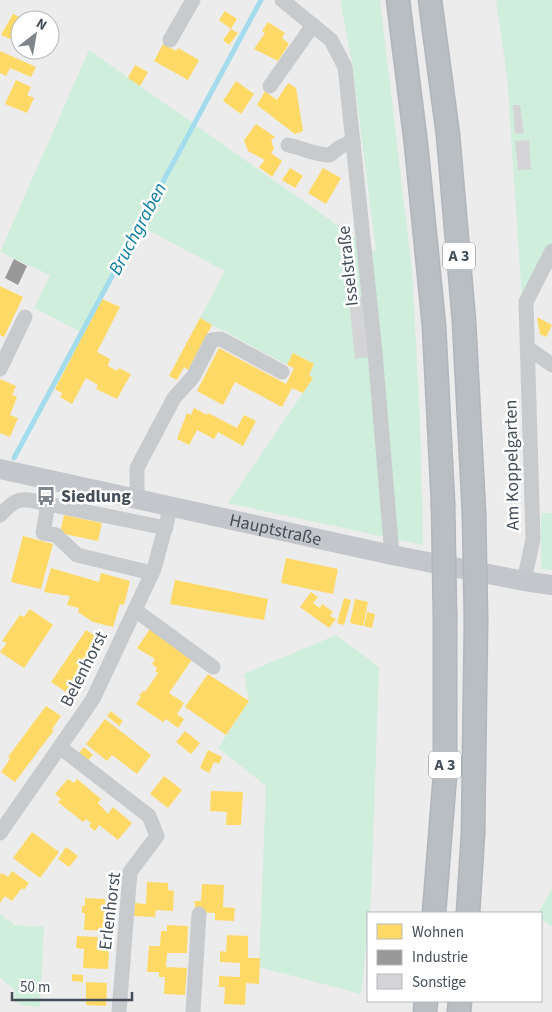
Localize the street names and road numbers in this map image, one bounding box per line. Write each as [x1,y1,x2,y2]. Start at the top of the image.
street label: Isselstraße [331,224,365,307]
road number: A 3 [443,242,475,270]
street label: Am Koppelgarten [498,400,526,530]
street label: Hauptstraße [227,507,324,552]
street label: Belenhorst [54,627,114,711]
road number: A 3 [429,752,461,778]
street label: Erlenhorst [93,871,127,951]

